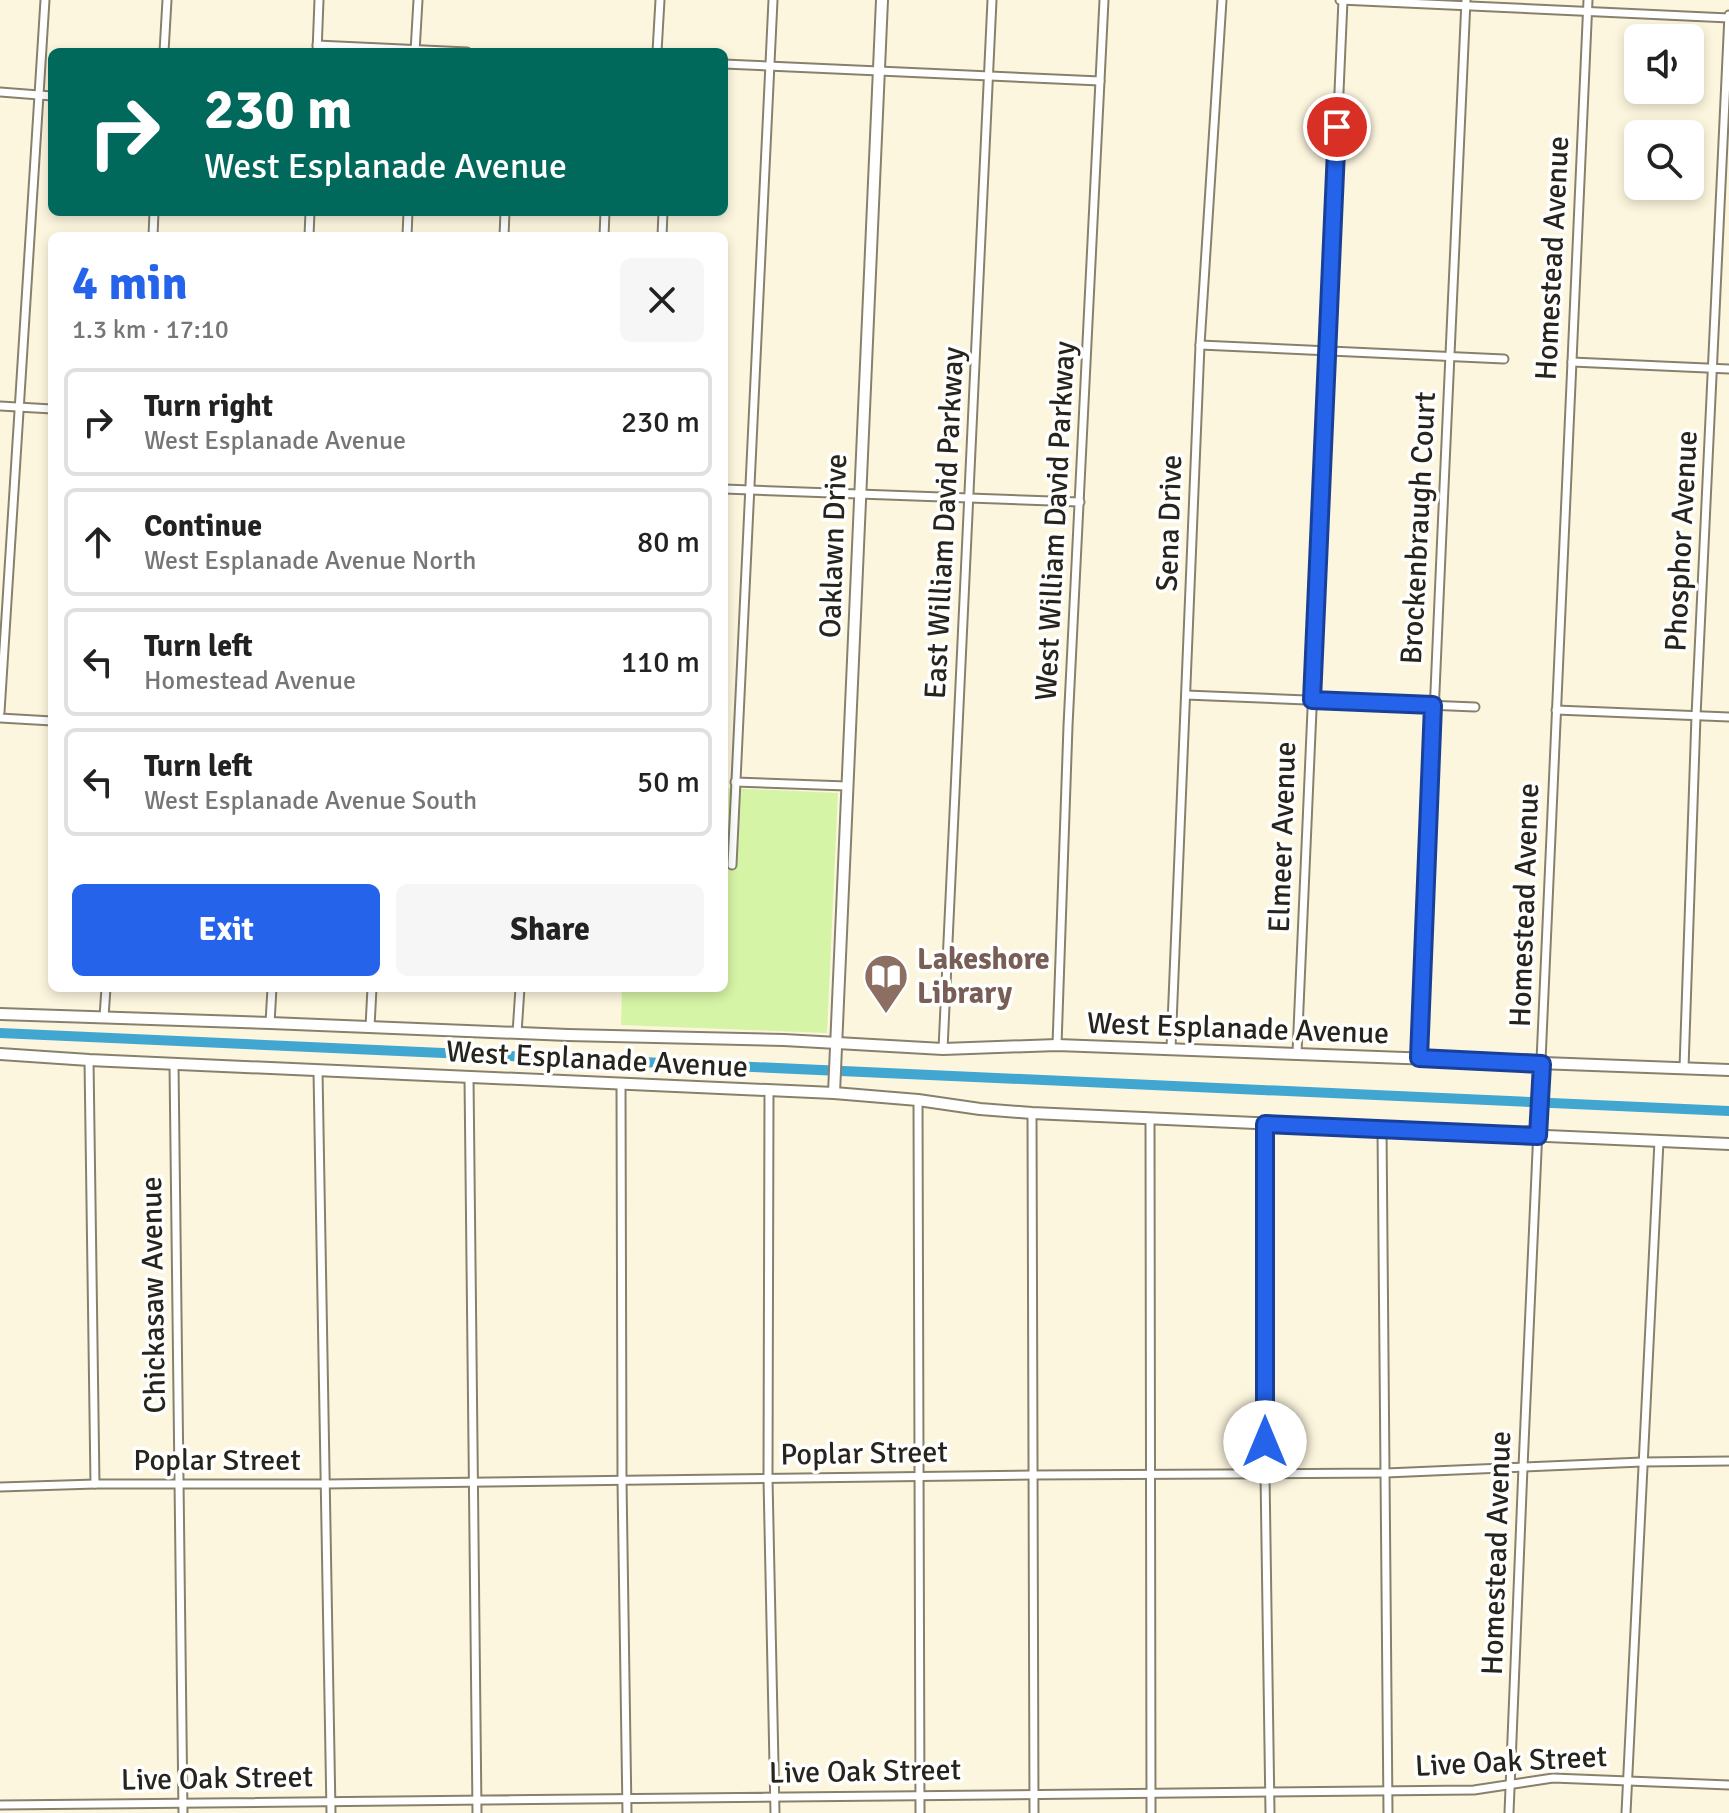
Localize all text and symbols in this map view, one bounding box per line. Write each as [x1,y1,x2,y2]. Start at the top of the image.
map controls [1624,24,1704,200]
button: sound [1624,24,1704,104]
text: 230 m [204,75,352,144]
icon: right [72,80,176,184]
pin [1303,93,1371,161]
icon: arrive [1315,105,1359,149]
button: search [1624,120,1704,200]
street label: Homestead Avenue [1528,135,1577,381]
text: West Esplanade Avenue [204,144,567,189]
text: 4 min [72,254,188,313]
button: close [620,258,704,342]
text: 1.3 km · 17:10 [72,314,229,346]
street label: West William David Parkway [1028,340,1083,702]
street label: East William David Parkway [917,346,972,700]
text: Turn right [144,388,273,425]
street label: Brockenbraugh Court [1393,391,1444,665]
icon: right [76,400,120,444]
text: 230 m [621,404,700,441]
text: West Esplanade Avenue [144,425,406,457]
street label: Phosphor Avenue [1657,430,1706,653]
street label: Oaklawn Drive [812,453,855,639]
street label: Sena Drive [1149,454,1190,592]
text: Continue [144,508,262,545]
icon: ahead [76,520,120,564]
text: 80 m [637,524,700,561]
text: West Esplanade Avenue North [144,545,476,577]
text: Turn left [144,628,253,665]
icon: left [76,640,120,684]
text: 110 m [621,644,700,681]
text: Homestead Avenue [144,665,356,697]
street label: Elmeer Avenue [1261,741,1304,933]
text: Turn left [144,748,253,785]
icon: left [76,760,120,804]
text: 50 m [637,764,700,801]
street label: Homestead Avenue [1502,782,1547,1028]
text: West Esplanade Avenue South [144,785,477,817]
button: Exit [72,884,380,976]
button: Share [396,884,704,976]
place label: Lakeshore Library [917,941,1050,1012]
library icon: Lakeshore Library [862,952,910,1015]
street label: West Esplanade Avenue [1086,1005,1390,1052]
street label: West Esplanade Avenue [445,1033,749,1086]
street label: Chickasaw Avenue [133,1176,174,1414]
position arrow [1223,1400,1307,1484]
street label: Homestead Avenue [1474,1430,1519,1676]
street label: Poplar Street [780,1434,948,1473]
street label: Poplar Street [133,1442,301,1479]
street label: Live Oak Street [1414,1738,1608,1785]
street label: Live Oak Street [769,1751,961,1792]
street label: Live Oak Street [121,1758,313,1799]

